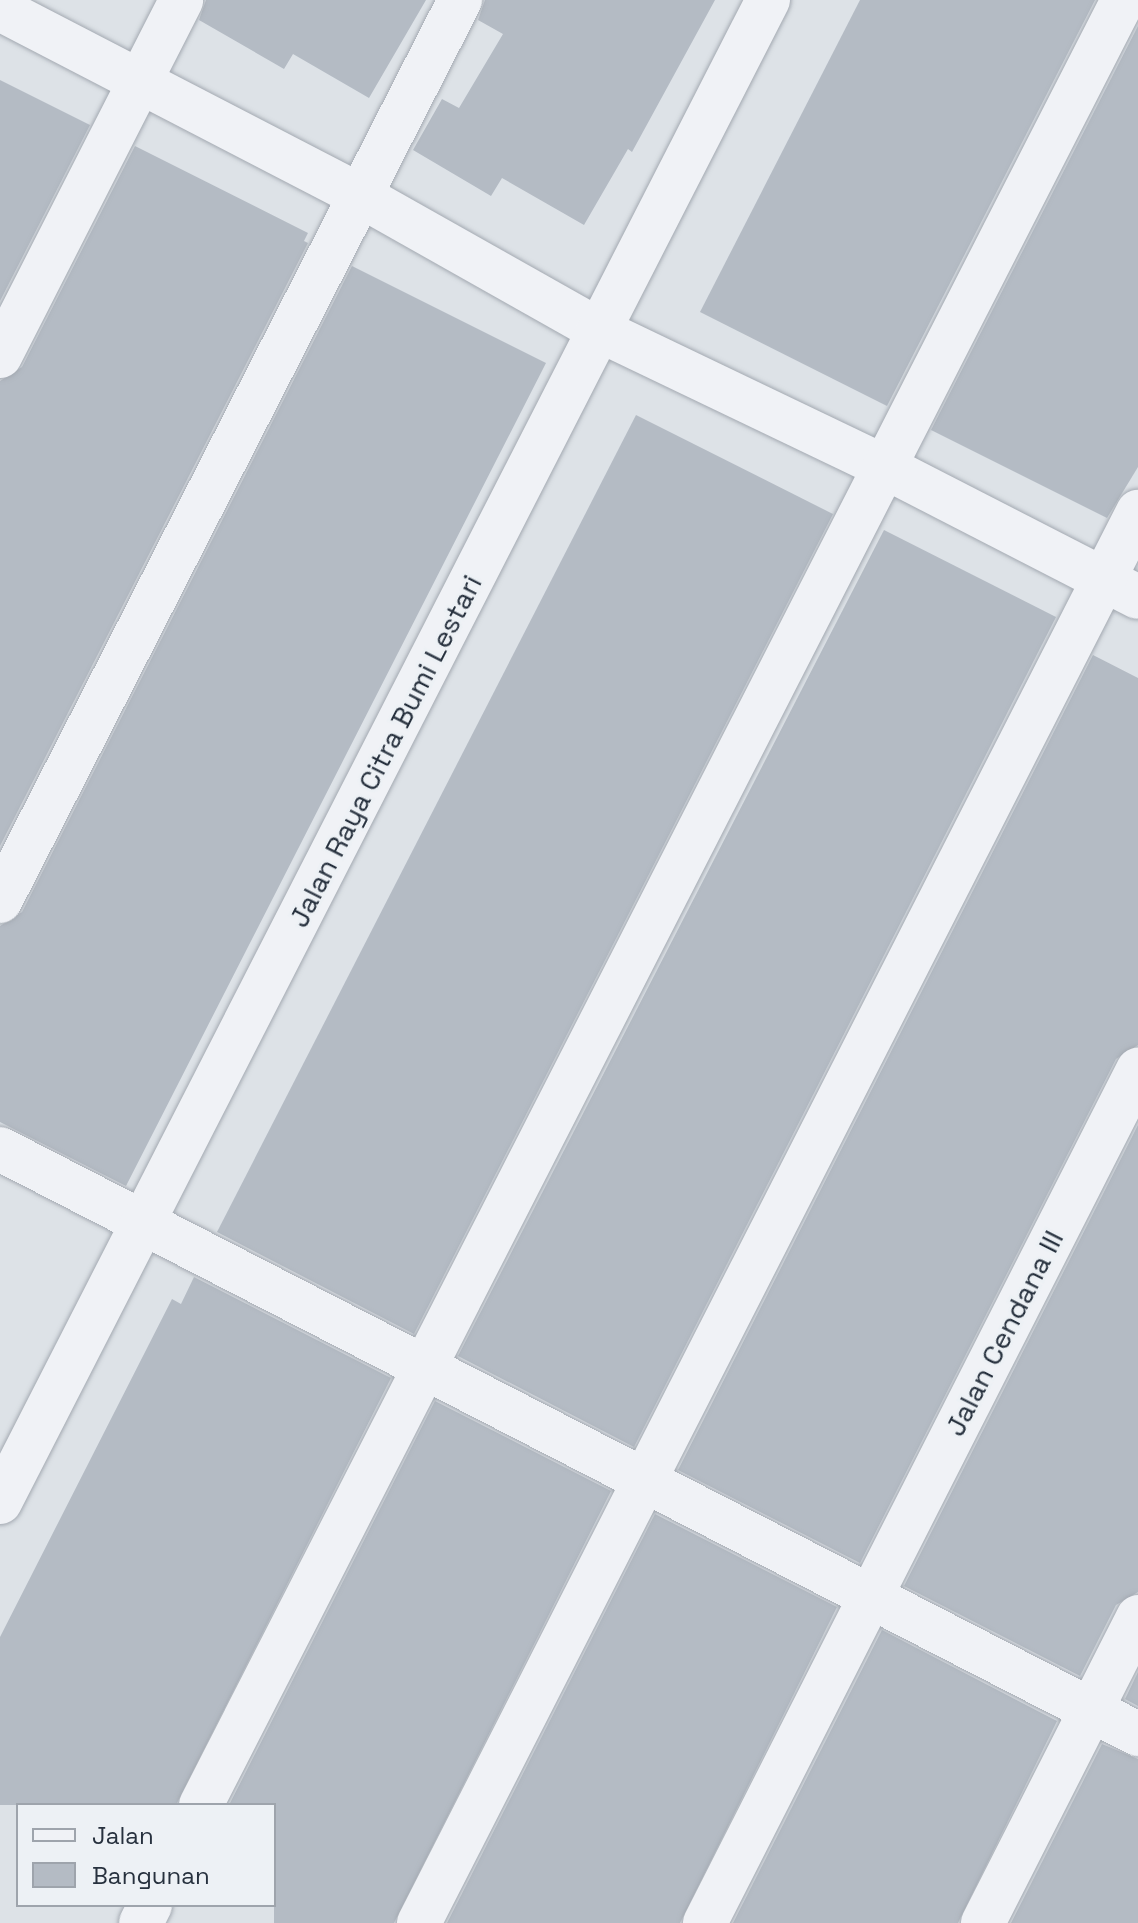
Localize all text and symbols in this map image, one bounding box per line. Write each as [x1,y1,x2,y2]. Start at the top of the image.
street label: Jalan Raya Citra Bumi Lestari [281,569,489,933]
street label: Jalan Cendana III [938,1225,1070,1441]
legend [16,1803,276,1907]
text: Jalan [92,1820,154,1851]
text: Bangunan [92,1860,210,1891]

